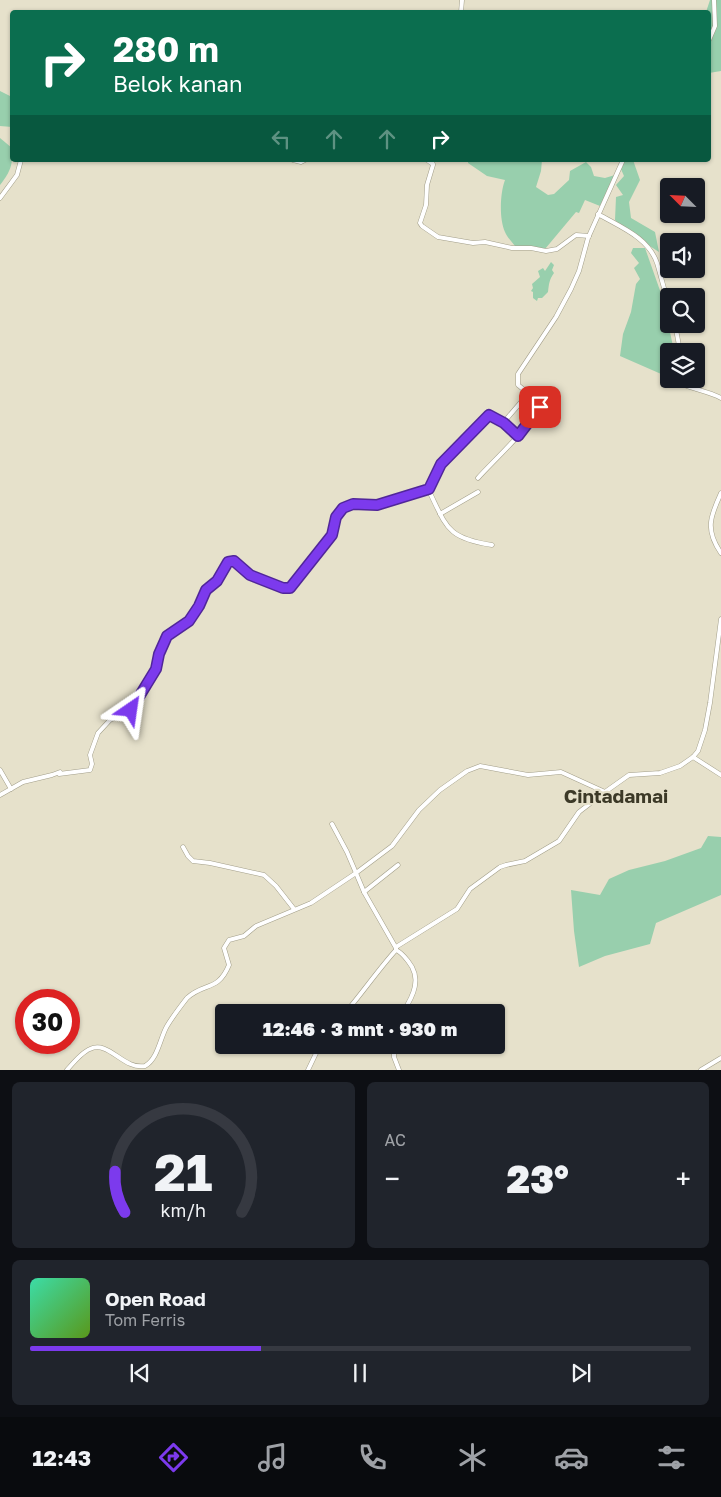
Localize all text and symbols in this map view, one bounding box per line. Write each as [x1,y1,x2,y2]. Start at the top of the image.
text: 280 m [113,28,219,70]
icon: right [30,30,95,95]
text: Belok kanan [113,70,243,97]
icon: left [267,125,295,153]
icon: ahead [320,125,348,153]
icon: ahead [373,125,401,153]
icon: right [426,125,454,153]
north arrow [660,178,705,222]
map controls [660,178,705,388]
button: sound [660,233,705,278]
button: search [660,288,705,333]
button: layers [660,343,705,388]
pin [519,386,561,428]
icon: arrive [526,393,554,421]
position arrow [104,683,156,735]
district label: Cintadamai [564,784,668,807]
speed limit sign: 30 [15,989,80,1054]
text: 12:46 · 3 mnt · 930 m [263,1017,457,1040]
text: AC [385,1130,406,1150]
text: 21 [154,1140,213,1202]
text: 23° [507,1156,569,1201]
text: − [385,1162,400,1195]
text: + [676,1162,691,1195]
text: km/h [161,1199,206,1221]
text: Open Road [105,1287,206,1310]
text: Tom Ferris [105,1310,185,1330]
icon: previous [126,1359,154,1387]
icon: pause [346,1359,374,1387]
icon: next [567,1359,595,1387]
icon: directions [156,1440,191,1475]
icon: music [255,1440,290,1475]
icon: phone [355,1440,390,1475]
icon: climate [455,1440,490,1475]
icon: car [554,1440,589,1475]
icon: filters [654,1440,689,1475]
text: 12:43 [32,1444,91,1471]

